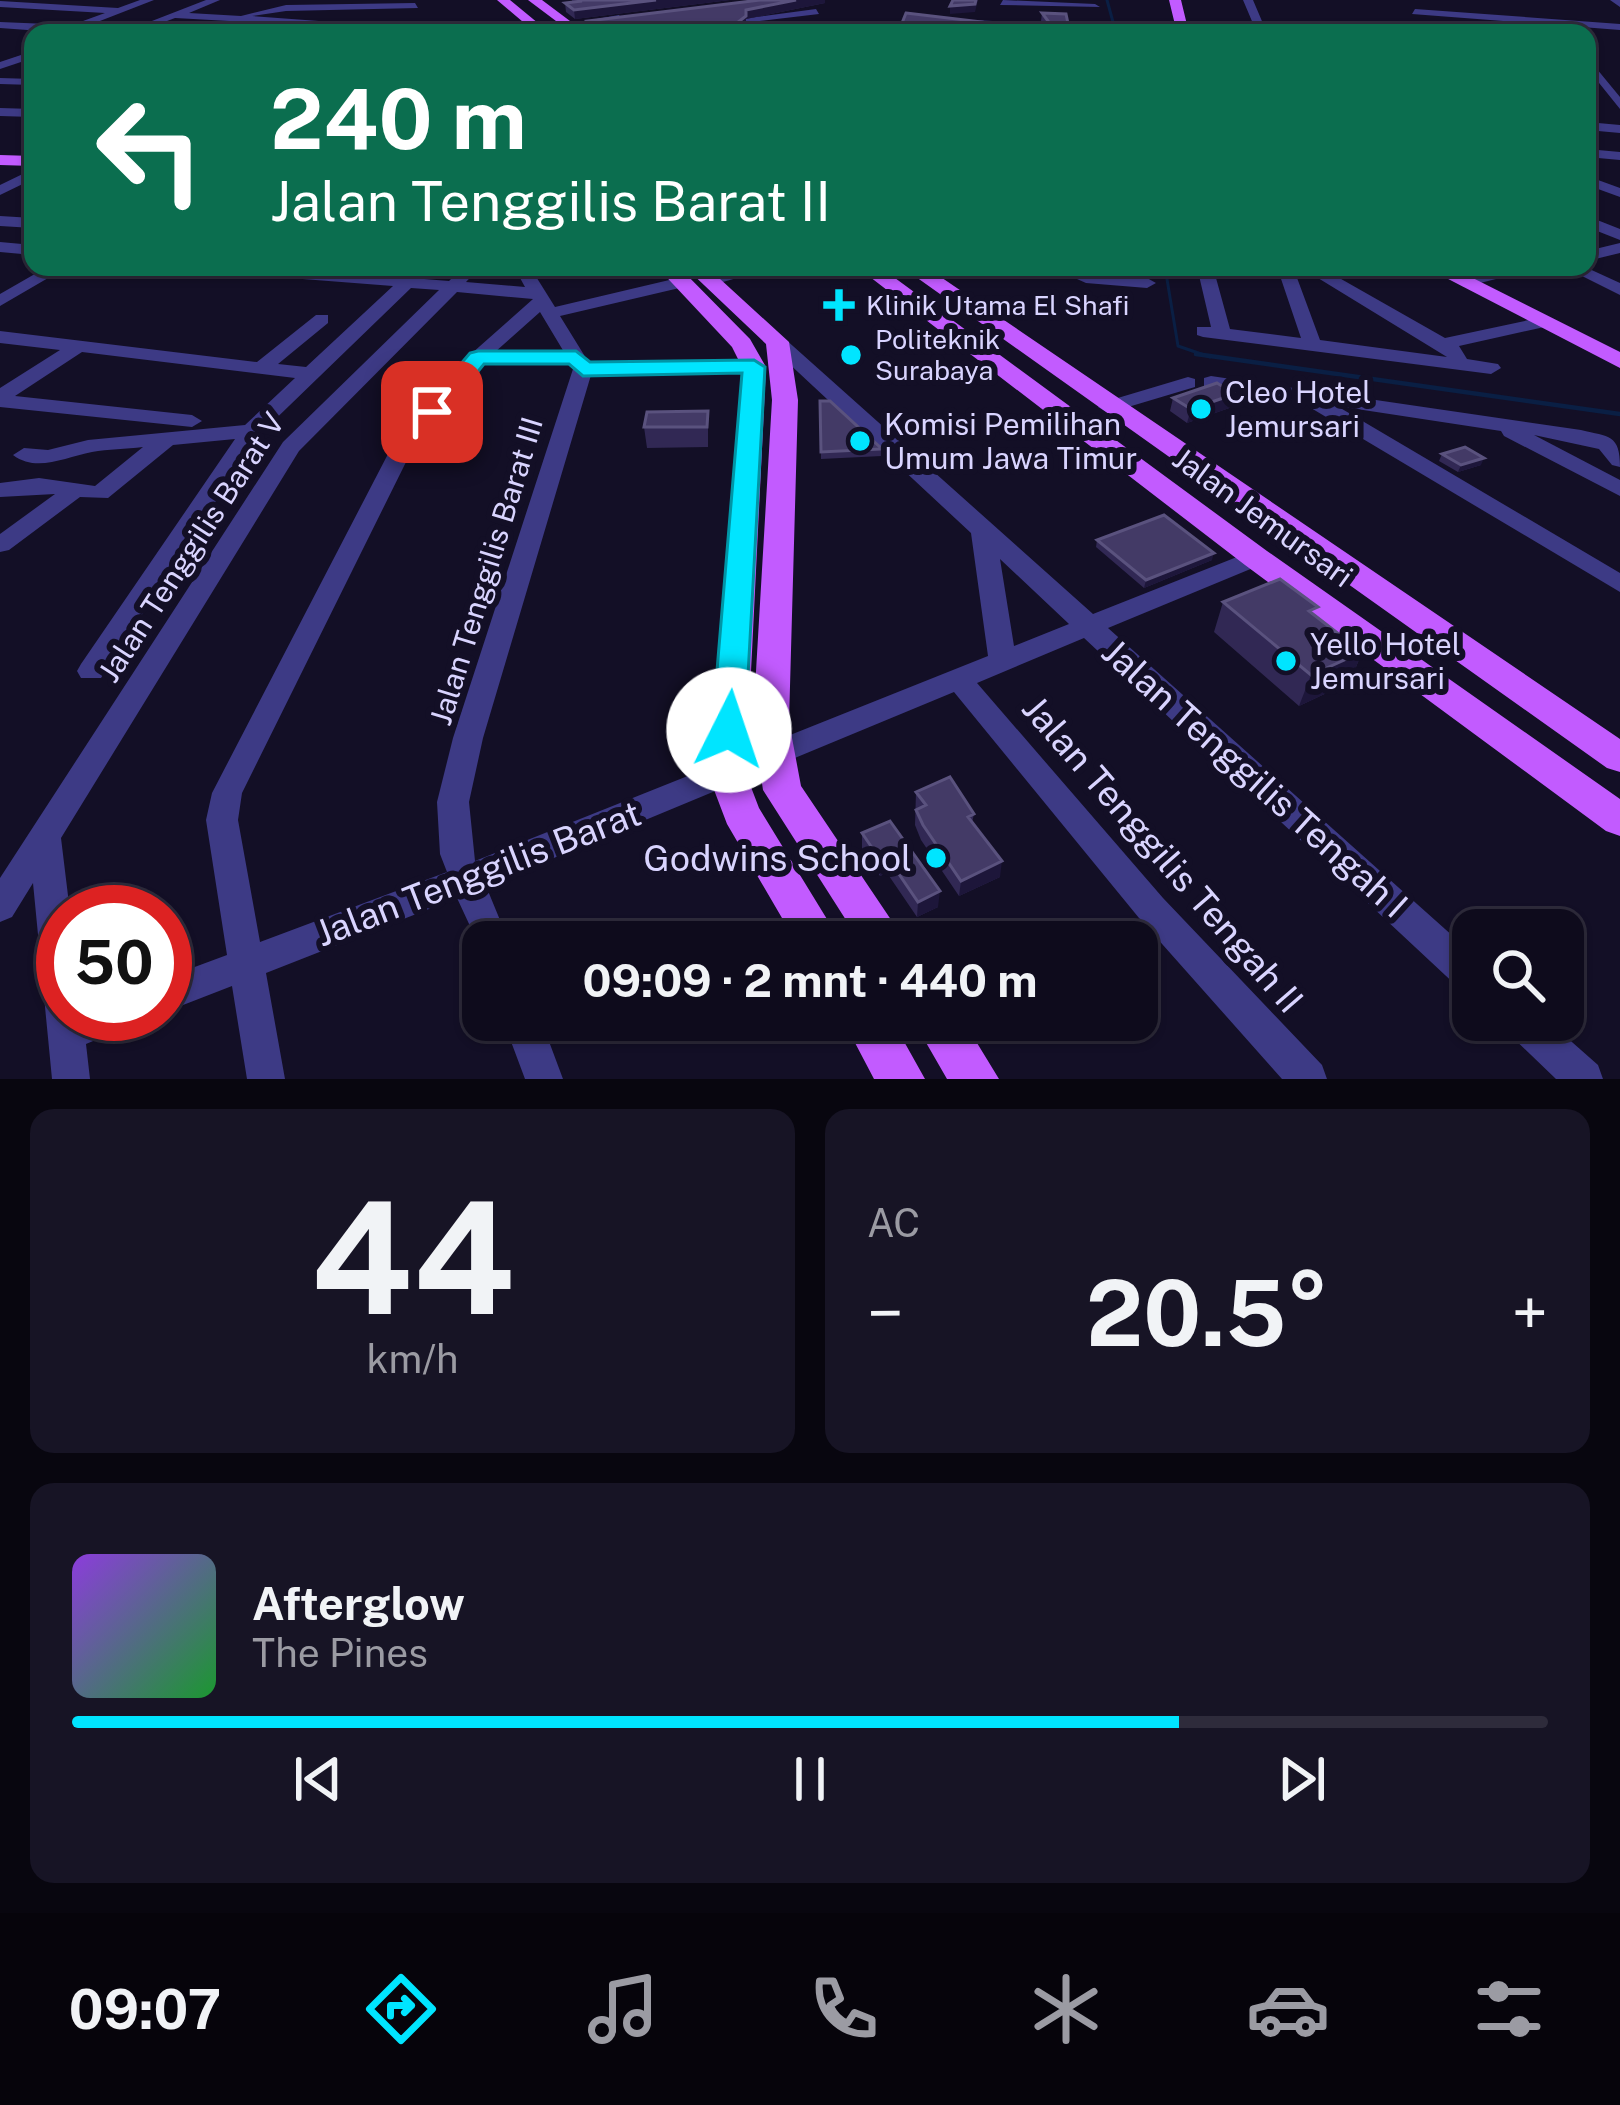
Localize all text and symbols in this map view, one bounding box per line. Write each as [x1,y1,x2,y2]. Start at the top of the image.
text: 240 m [270,69,527,168]
icon: left [72,72,228,228]
text: Jalan Tenggilis Barat II [270,170,831,233]
marker: Klinik Utama El Shafi [823,289,855,321]
place label: Klinik Utama El Shafi [866,289,1129,321]
place label: Politeknik Surabaya [875,323,1000,386]
marker: Politeknik Surabaya [838,342,864,368]
pin [381,361,483,463]
place label: Cleo Hotel Jemursari [1225,374,1371,444]
icon: arrive [399,379,465,445]
marker: Cleo Hotel Jemursari [1188,396,1214,422]
street label: Jalan Tenggilis Barat V [90,406,292,688]
place label: Komisi Pemilihan Umum Jawa Timur [884,406,1137,476]
street label: Jalan Tenggilis Barat III [422,413,550,729]
marker: Komisi Pemilihan Umum Jawa Timur [847,428,873,454]
street label: Jalan Jemursari [1166,440,1360,594]
place label: Yello Hotel Jemursari [1310,626,1461,696]
street label: Jalan Tenggilis Tengah I [1094,630,1416,926]
marker: Yello Hotel Jemursari [1273,648,1299,674]
position arrow [666,667,792,793]
street label: Jalan Tenggilis Tengah II [1014,687,1312,1021]
street label: Jalan Tenggilis Barat [310,792,646,954]
place label: Godwins School [643,837,912,879]
marker: Godwins School [923,845,949,871]
speed limit sign: 50 [36,885,192,1041]
map controls [1452,909,1584,1041]
button: search [1452,909,1584,1041]
text: 09:09 · 2 mnt · 440 m [583,954,1037,1007]
text: 44 [310,1166,515,1349]
text: AC [867,1200,920,1246]
text: 20.5° [1086,1260,1329,1366]
text: − [867,1274,904,1352]
text: + [1511,1274,1548,1352]
text: km/h [367,1336,458,1382]
text: Afterglow [252,1577,465,1630]
text: The Pines [252,1630,428,1676]
icon: previous [285,1746,351,1812]
icon: pause [777,1746,843,1812]
icon: next [1269,1746,1335,1812]
icon: directions [359,1967,443,2051]
icon: music [581,1967,665,2051]
icon: phone [802,1967,886,2051]
icon: climate [1024,1967,1108,2051]
icon: car [1246,1967,1330,2051]
icon: filters [1467,1967,1551,2051]
text: 09:07 [69,1978,221,2041]

